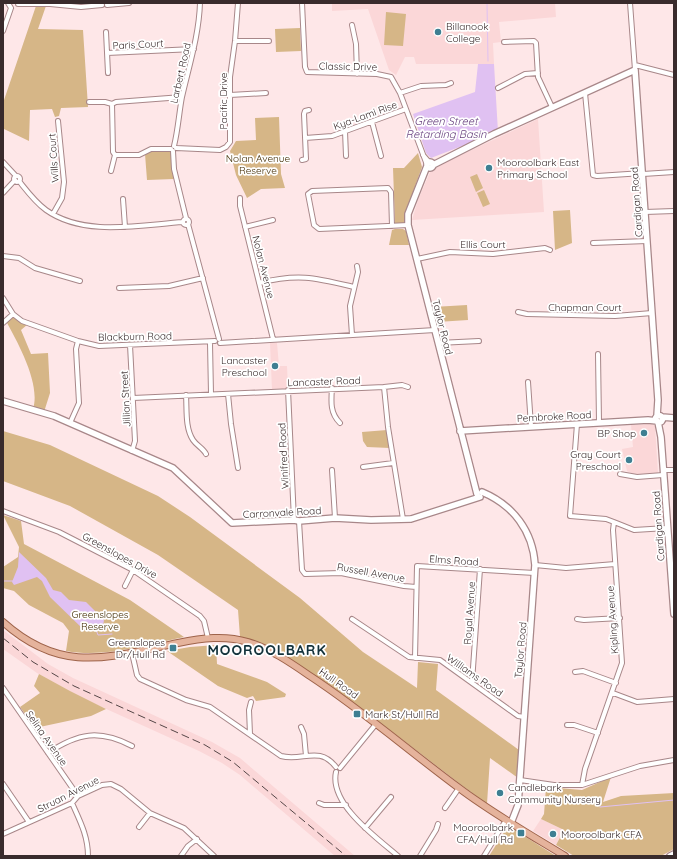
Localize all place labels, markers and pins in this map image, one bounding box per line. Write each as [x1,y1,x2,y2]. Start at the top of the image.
place label: Billanook College [446,20,489,45]
marker: Billanook College [433,27,443,37]
place label: Mooroolbark East Primary School [497,156,580,181]
marker: Mooroolbark East Primary School [484,163,494,173]
place label: Lancaster Preschool [221,354,267,379]
marker: Lancaster Preschool [270,361,280,371]
place label: BP Shop [597,427,636,440]
marker: BP Shop [639,428,649,438]
place label: Gray Court Preschool [570,448,622,473]
marker: Gray Court Preschool [624,455,634,465]
place label: Greenslopes Dr/Hull Rd [108,636,165,661]
marker: Greenslopes Dr/Hull Rd [168,643,178,653]
place label: Mark St/Hull Rd [365,708,438,721]
marker: Mark St/Hull Rd [352,709,362,719]
place label: Candlebark Community Nursery [508,781,601,806]
marker: Candlebark Community Nursery [495,788,505,798]
place label: Mooroolbark CFA/Hull Rd [453,821,513,846]
marker: Mooroolbark CFA/Hull Rd [516,828,526,838]
place label: Mooroolbark CFA [561,828,642,841]
marker: Mooroolbark CFA [548,829,558,839]

